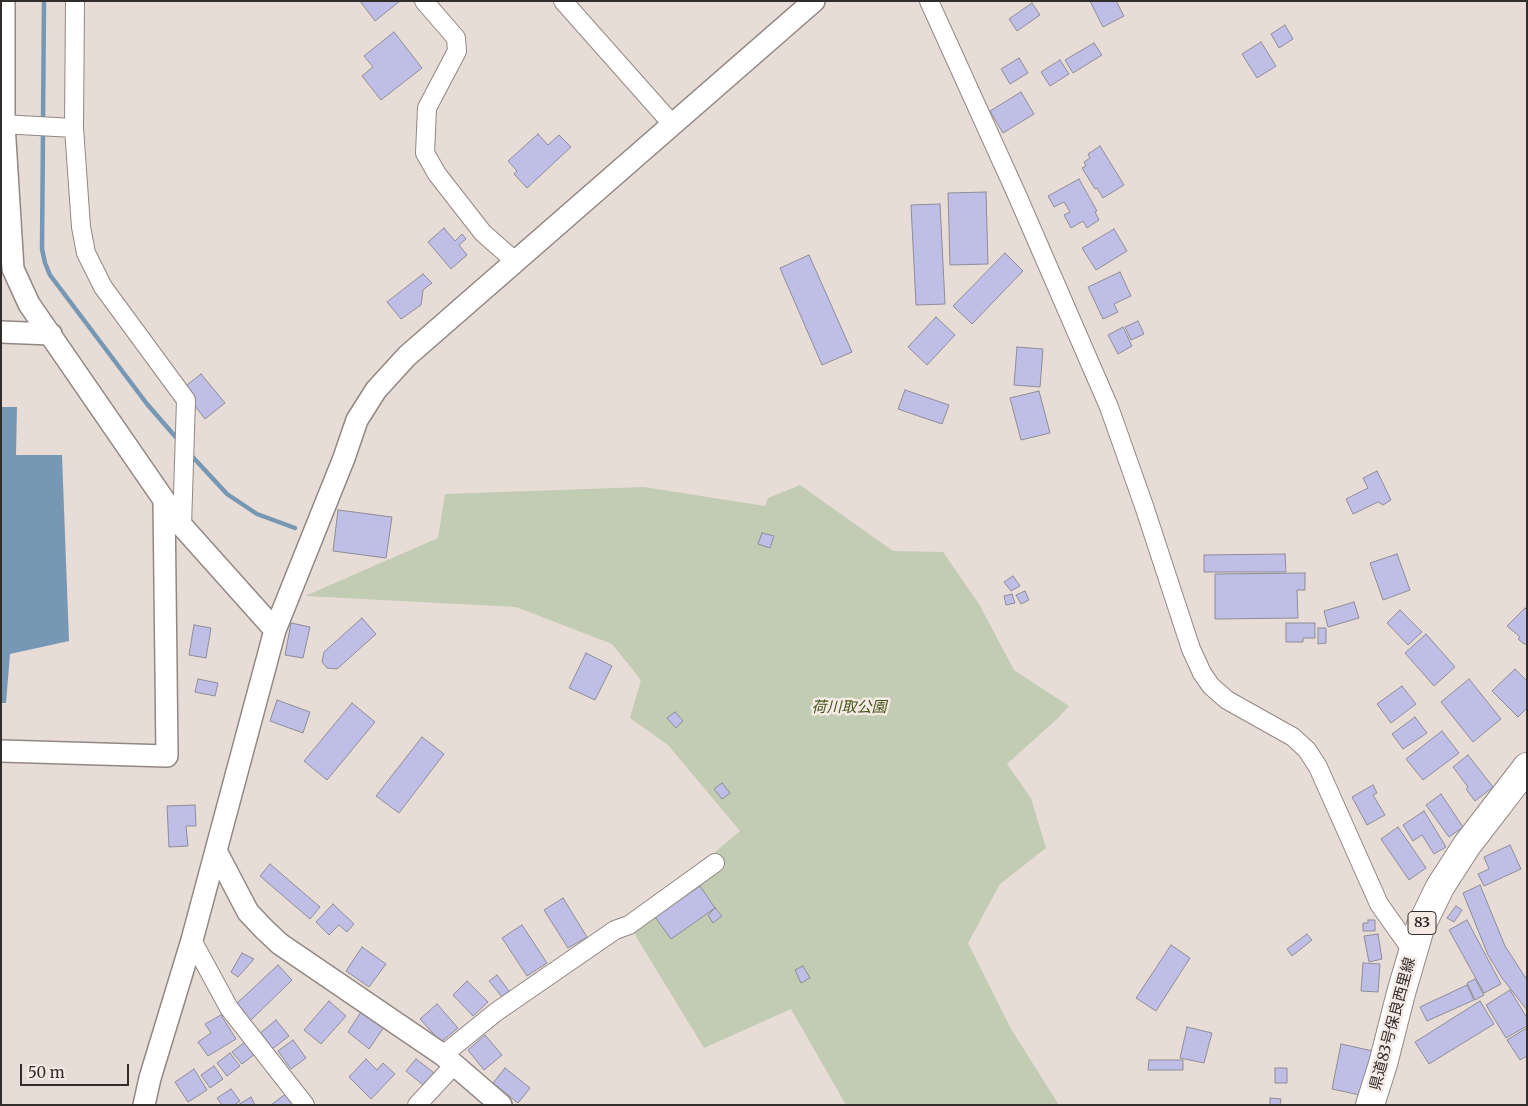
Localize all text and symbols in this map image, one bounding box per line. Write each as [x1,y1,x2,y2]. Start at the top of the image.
park label: 荷川取公園 [812,699,886,717]
road number: 83 [1408,911,1436,934]
street label: 県道83号保良西里線 [1367,956,1419,1092]
scale bar [22,1054,131,1086]
text: 50 m [28,1063,65,1082]

